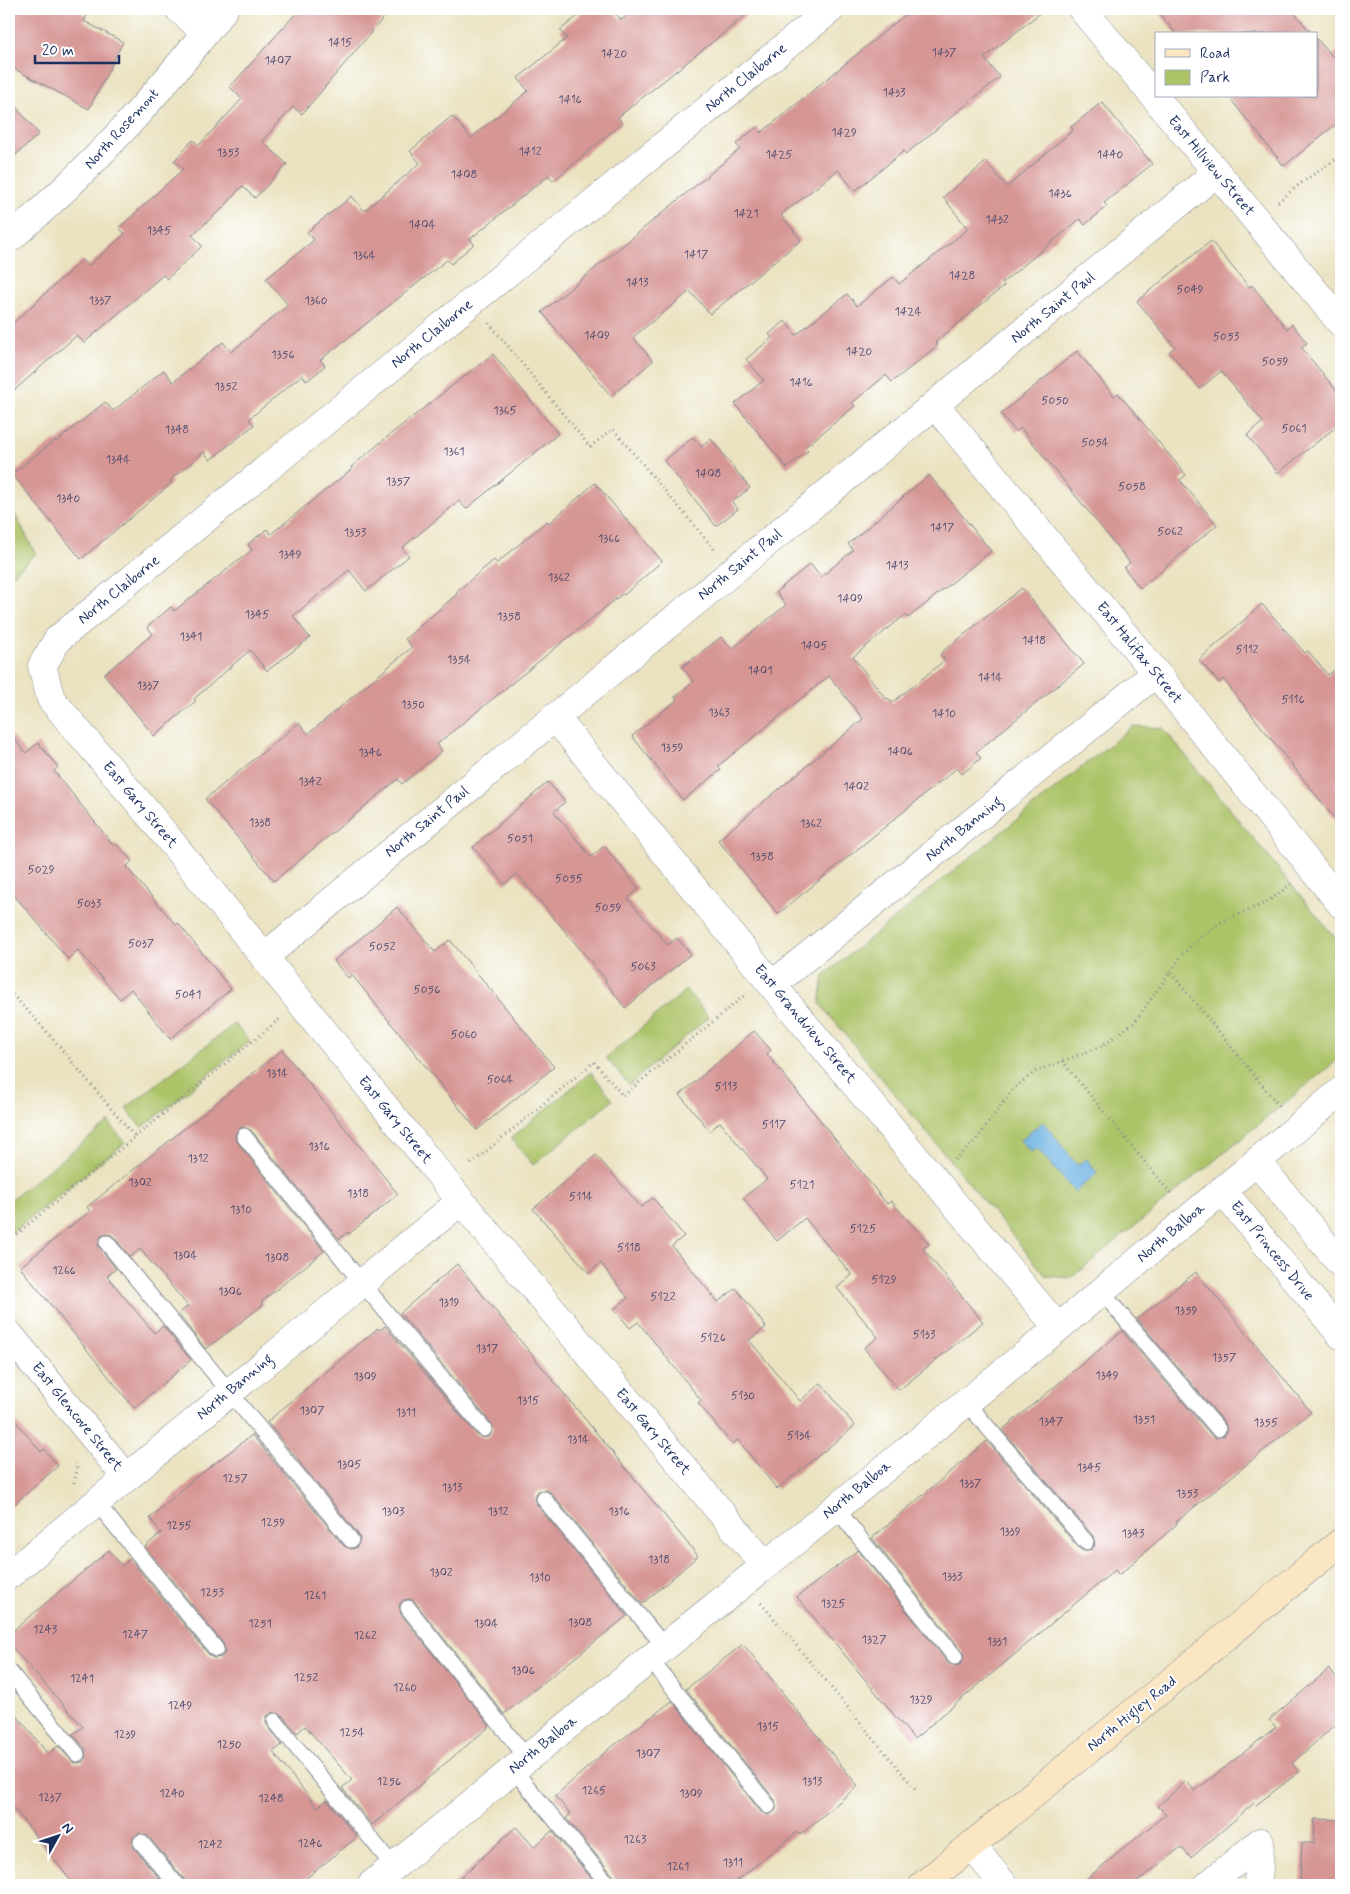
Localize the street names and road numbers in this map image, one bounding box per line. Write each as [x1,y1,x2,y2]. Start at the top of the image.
street label: North Claiborne [701,39,791,117]
street label: North Rosemont [80,84,164,174]
street label: East Hillview Street [1163,112,1259,220]
street label: North Saint Paul [1007,268,1100,348]
street label: North Claiborne [387,295,477,373]
street label: North Saint Paul [694,525,787,605]
street label: North Claiborne [74,551,164,629]
street label: East Halifax Street [1091,598,1187,708]
street label: East Gary Street [98,757,182,853]
street label: North Saint Paul [381,782,474,862]
street label: North Banning [921,792,1007,867]
street label: East Grandview Street [749,960,861,1088]
street label: East Gary Street [353,1072,437,1168]
street label: East Princess Drive [1226,1197,1319,1305]
street label: North Balboa [1133,1198,1210,1267]
street label: North Banning [193,1349,278,1426]
street label: East Glencove Street [27,1358,127,1476]
street label: East Gary Street [611,1384,695,1480]
street label: North Balboa [818,1456,896,1524]
street label: North Higley Road [1083,1672,1182,1757]
street label: North Balboa [504,1711,582,1779]

